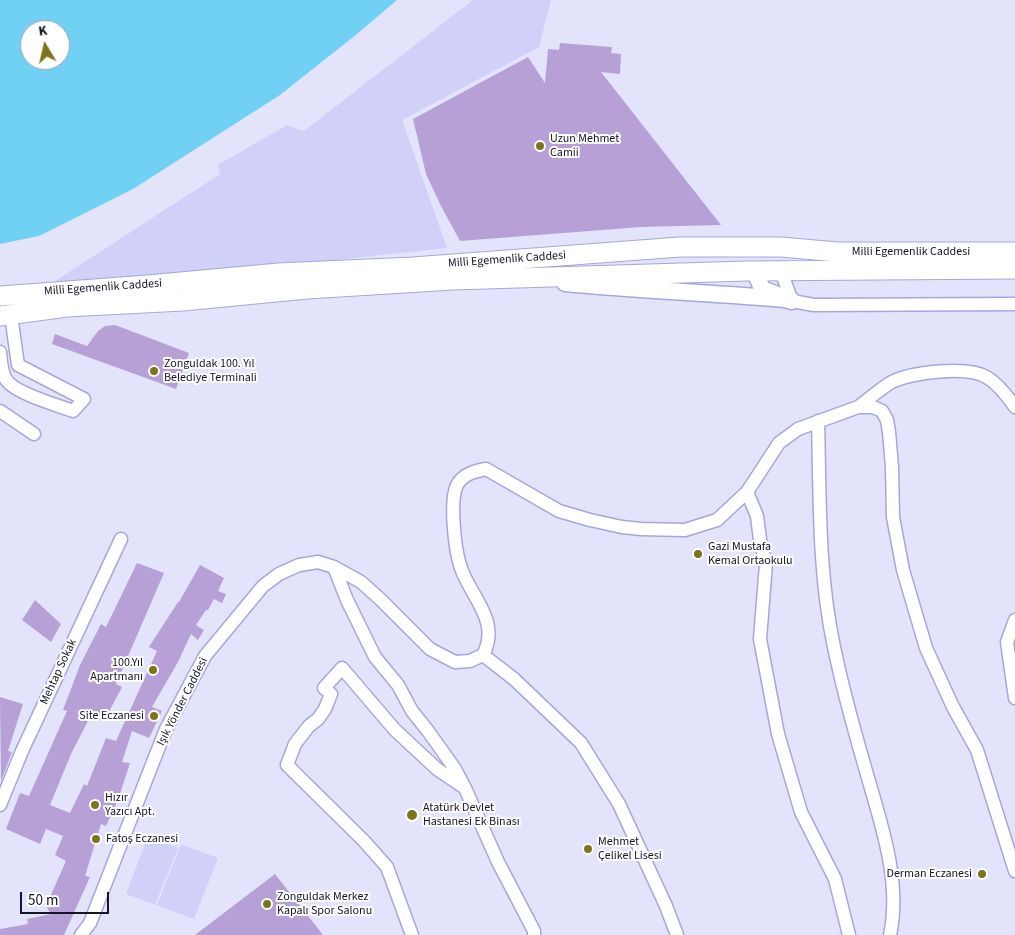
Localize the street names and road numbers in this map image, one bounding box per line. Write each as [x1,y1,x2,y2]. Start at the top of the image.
street label: Milli Egemenlik Caddesi [852,245,970,259]
street label: Milli Egemenlik Caddesi [448,249,566,271]
street label: Milli Egemenlik Caddesi [44,277,162,299]
street label: Mehtap Sokak [38,637,80,707]
street label: Işık Yönder Caddesi [155,655,211,749]

